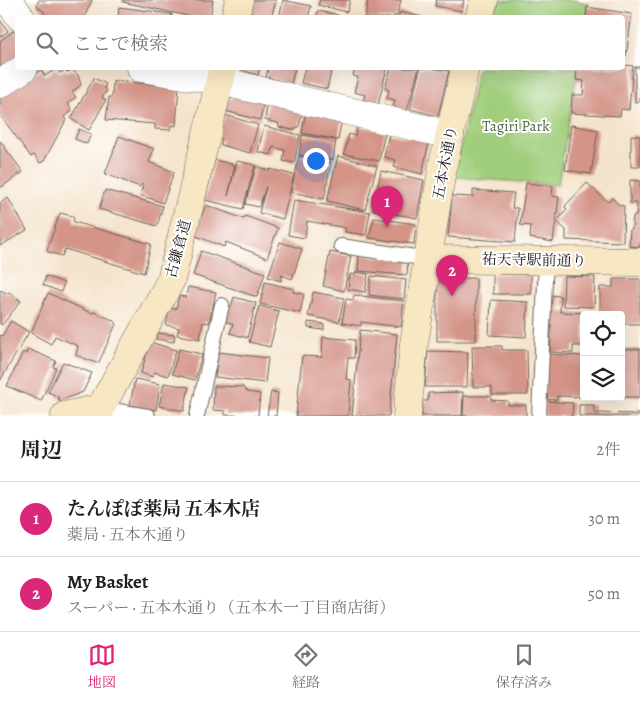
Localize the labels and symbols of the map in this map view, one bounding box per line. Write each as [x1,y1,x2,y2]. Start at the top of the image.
park label: Tagiri Park [482,116,550,136]
street label: 五本木通り [428,124,462,202]
your location [303,148,329,174]
pin: 1 [371,186,403,227]
street label: 古鎌倉道 [161,217,195,281]
street label: 祐天寺駅前通り [481,249,587,271]
pin: 2 [436,255,468,296]

